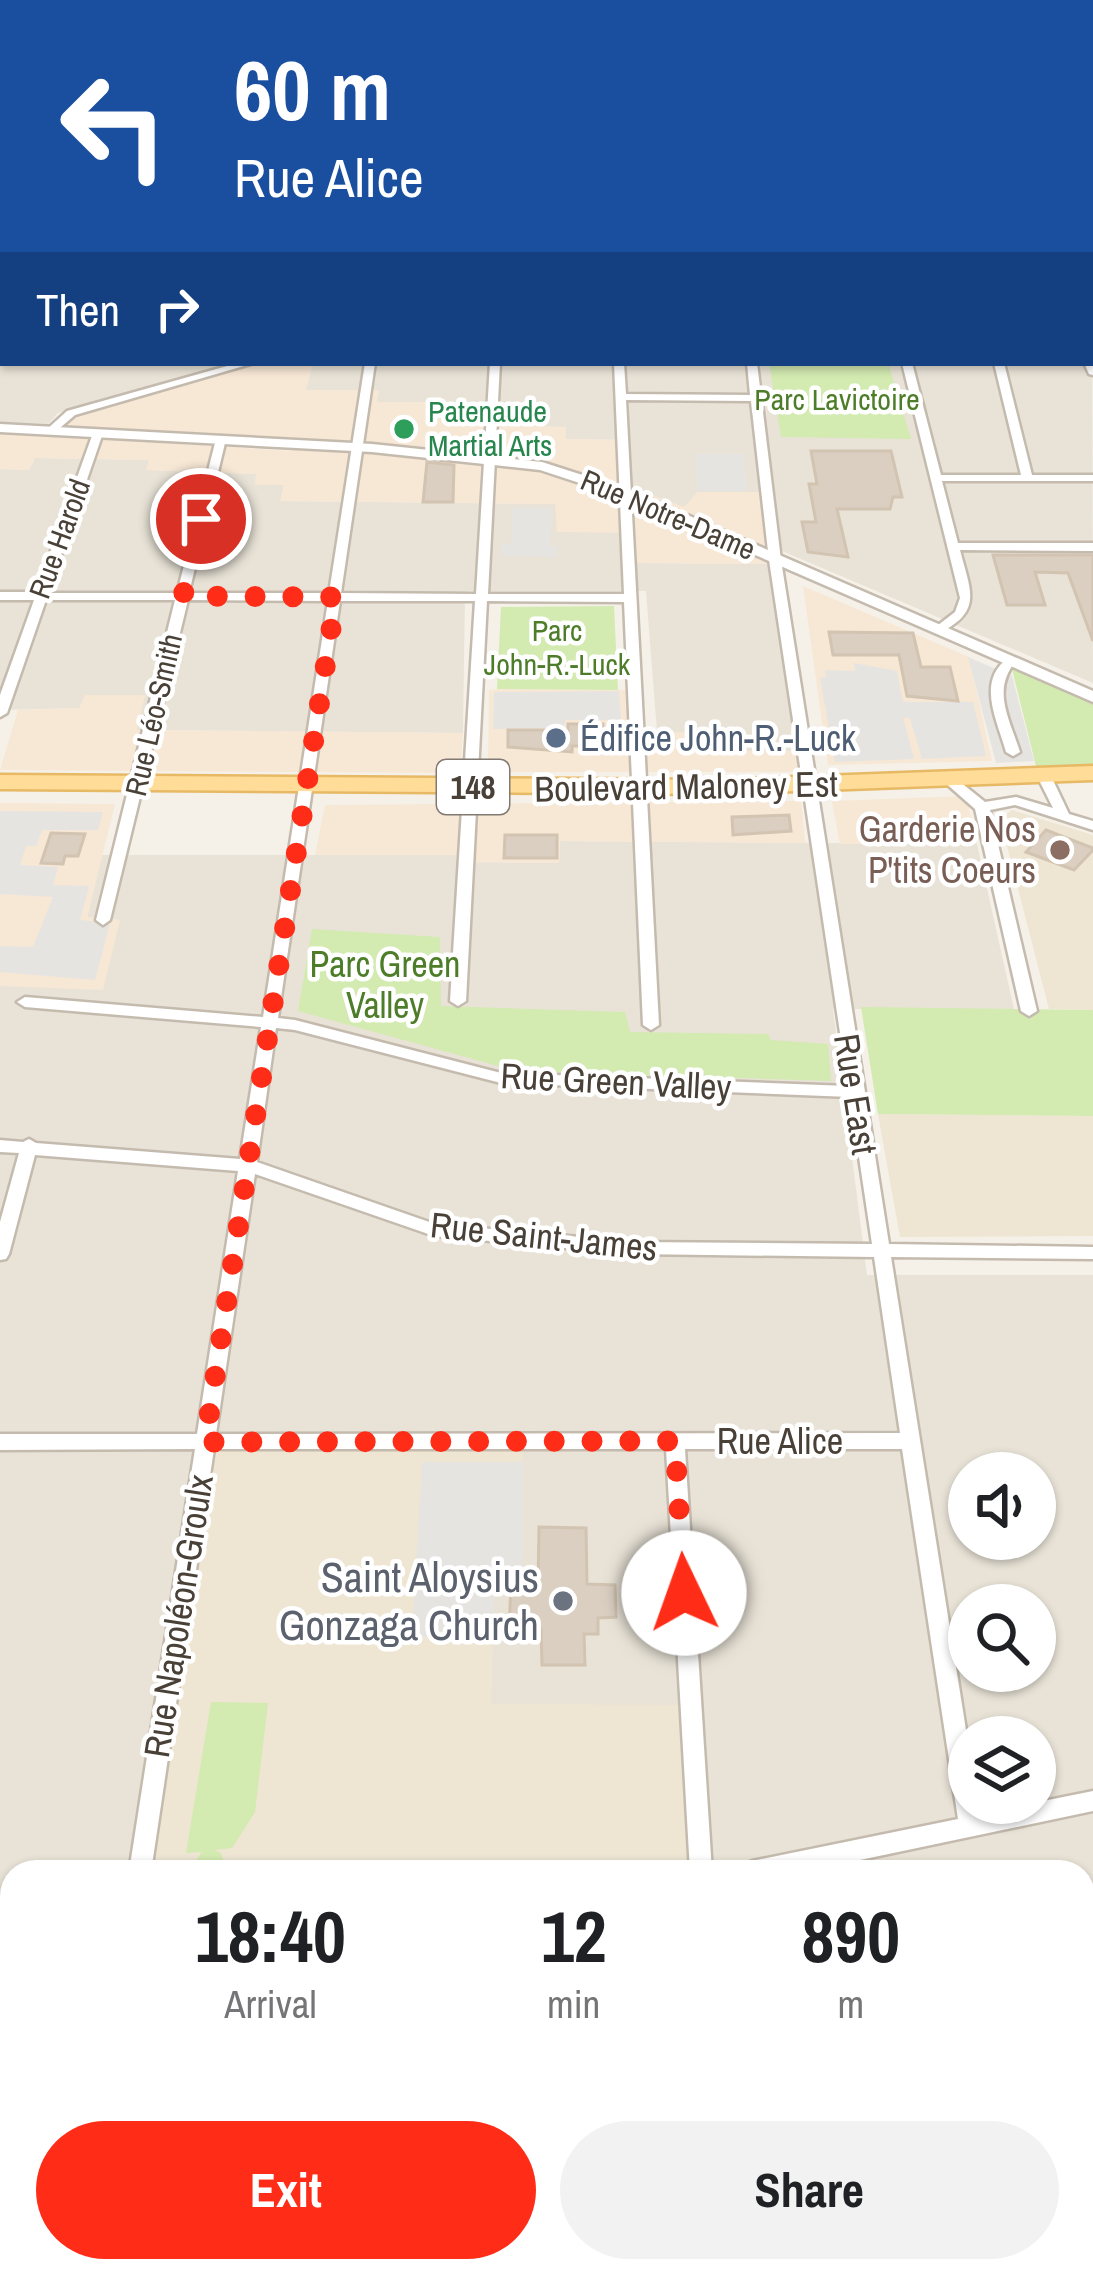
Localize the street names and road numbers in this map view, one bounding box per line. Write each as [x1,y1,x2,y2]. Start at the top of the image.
street label: Rue Notre-Dame [575,459,762,569]
street label: Rue Harold [19,473,99,604]
street label: Rue Léo-Smith [115,630,191,800]
street label: Boulevard Maloney Est [534,759,838,813]
road number: 148 [437,760,509,814]
street label: Rue East [823,1030,889,1158]
street label: Rue Green Valley [499,1051,733,1111]
street label: Rue Saint-James [428,1200,660,1272]
street label: Rue Alice [717,1417,843,1465]
street label: Rue Napoléon-Groulx [132,1471,224,1761]

